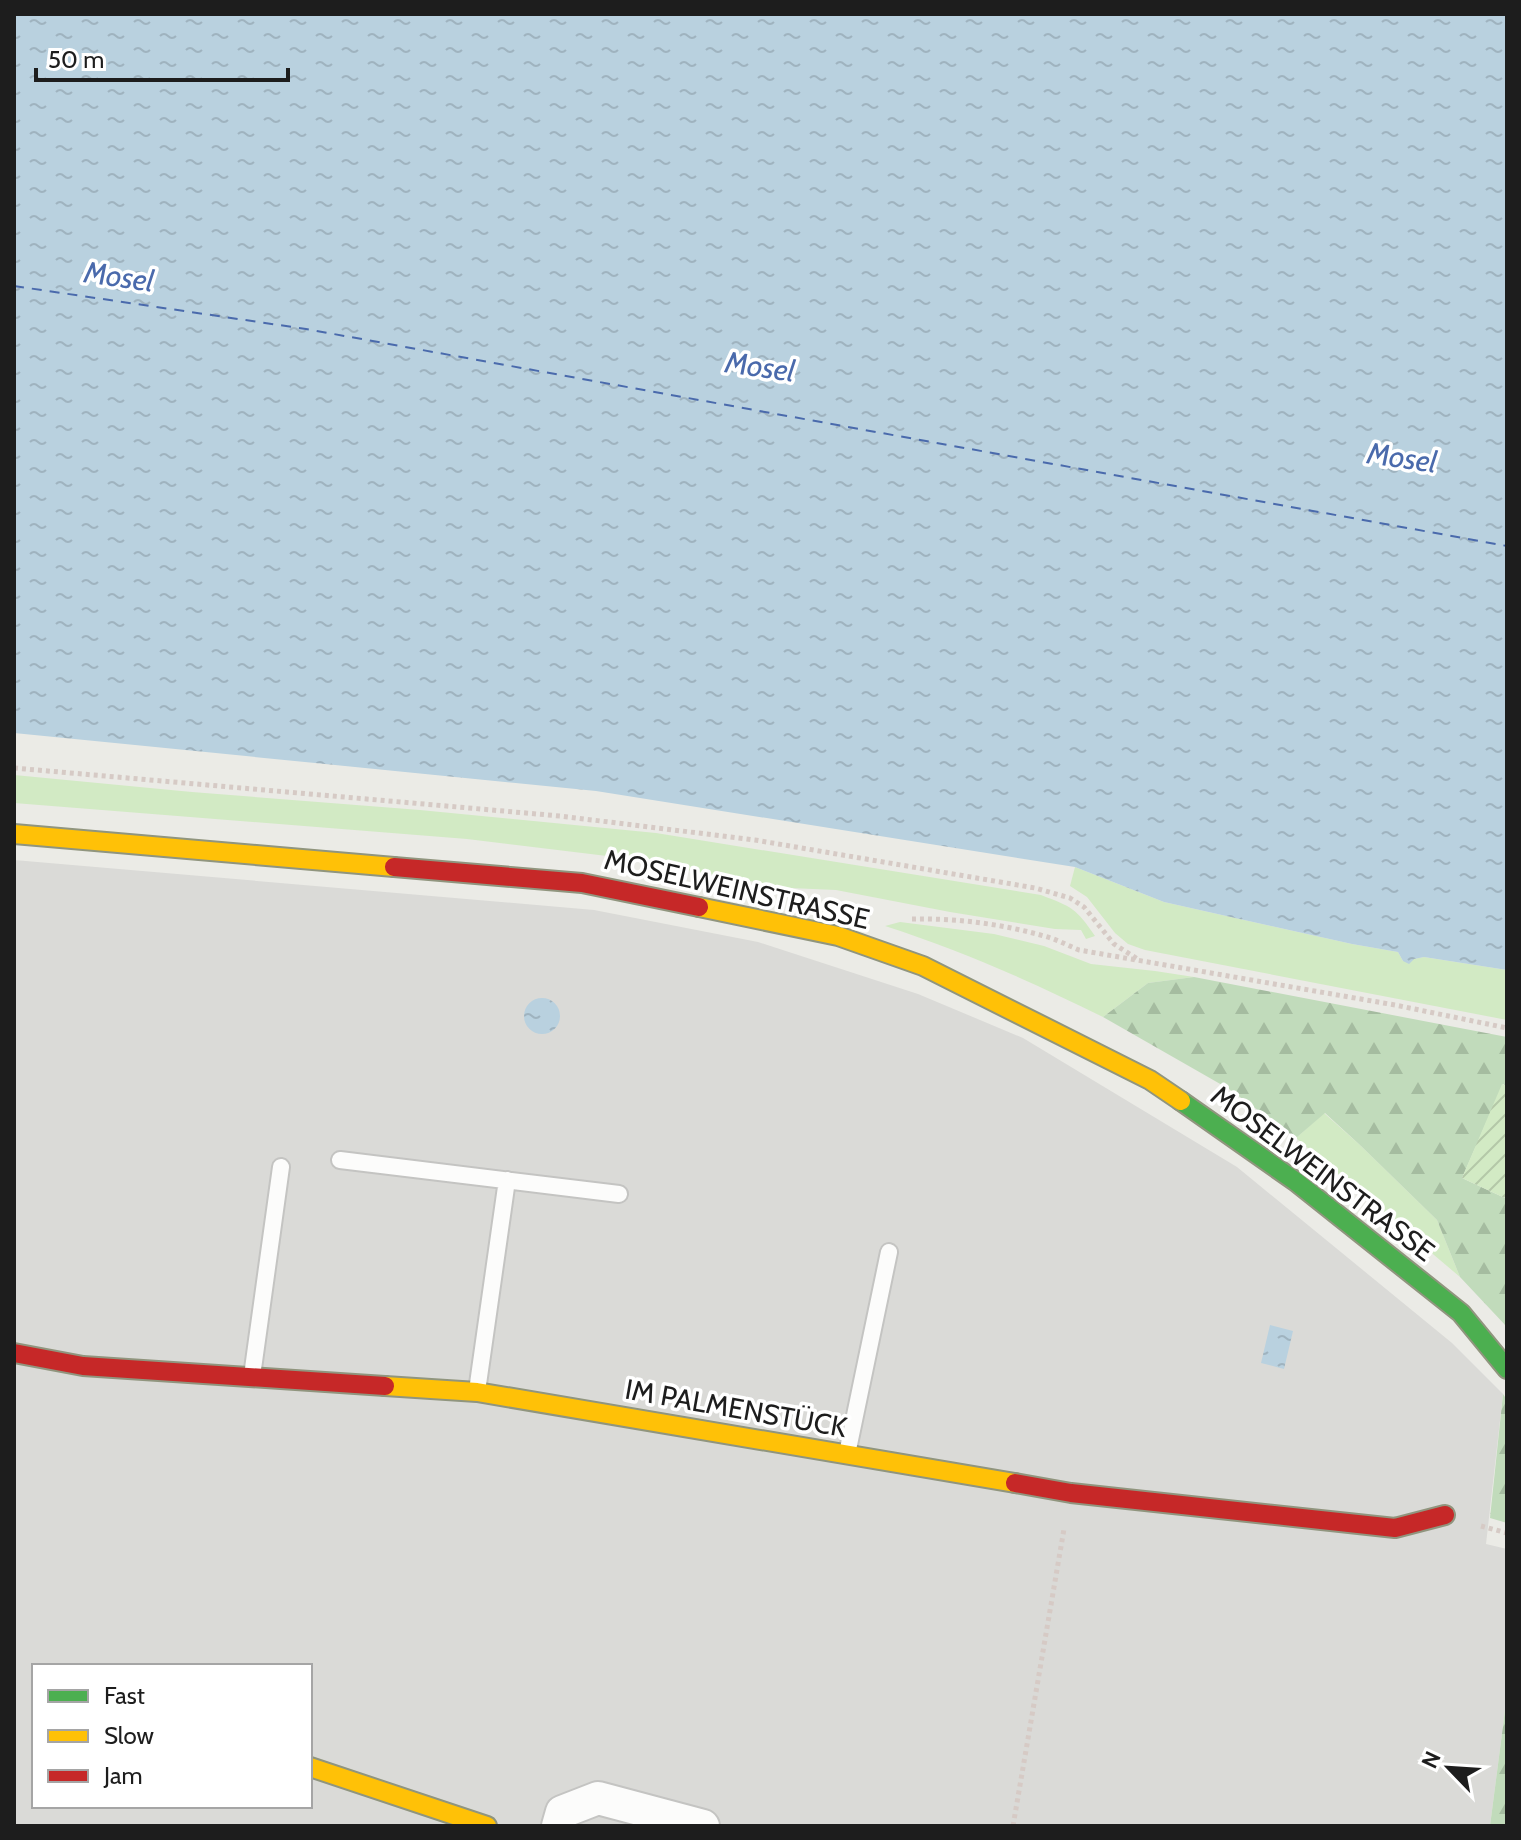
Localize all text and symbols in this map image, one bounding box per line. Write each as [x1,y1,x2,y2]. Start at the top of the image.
scale bar [36,32,288,82]
text: 50 m [48,45,104,74]
water label: Mosel [81,253,156,300]
water label: Mosel [722,343,797,390]
water label: Mosel [1364,434,1439,481]
street label: MOSELWEINSTRASSE [601,842,873,936]
street label: MOSELWEINSTRASSE [1205,1078,1441,1268]
street label: IM PALMENSTÜCK [622,1372,850,1444]
legend [32,1664,312,1808]
text: Fast [104,1681,145,1710]
text: Slow [104,1721,154,1750]
north arrow [1409,1728,1489,1808]
text: N [1416,1747,1447,1773]
text: Jam [103,1761,142,1790]

